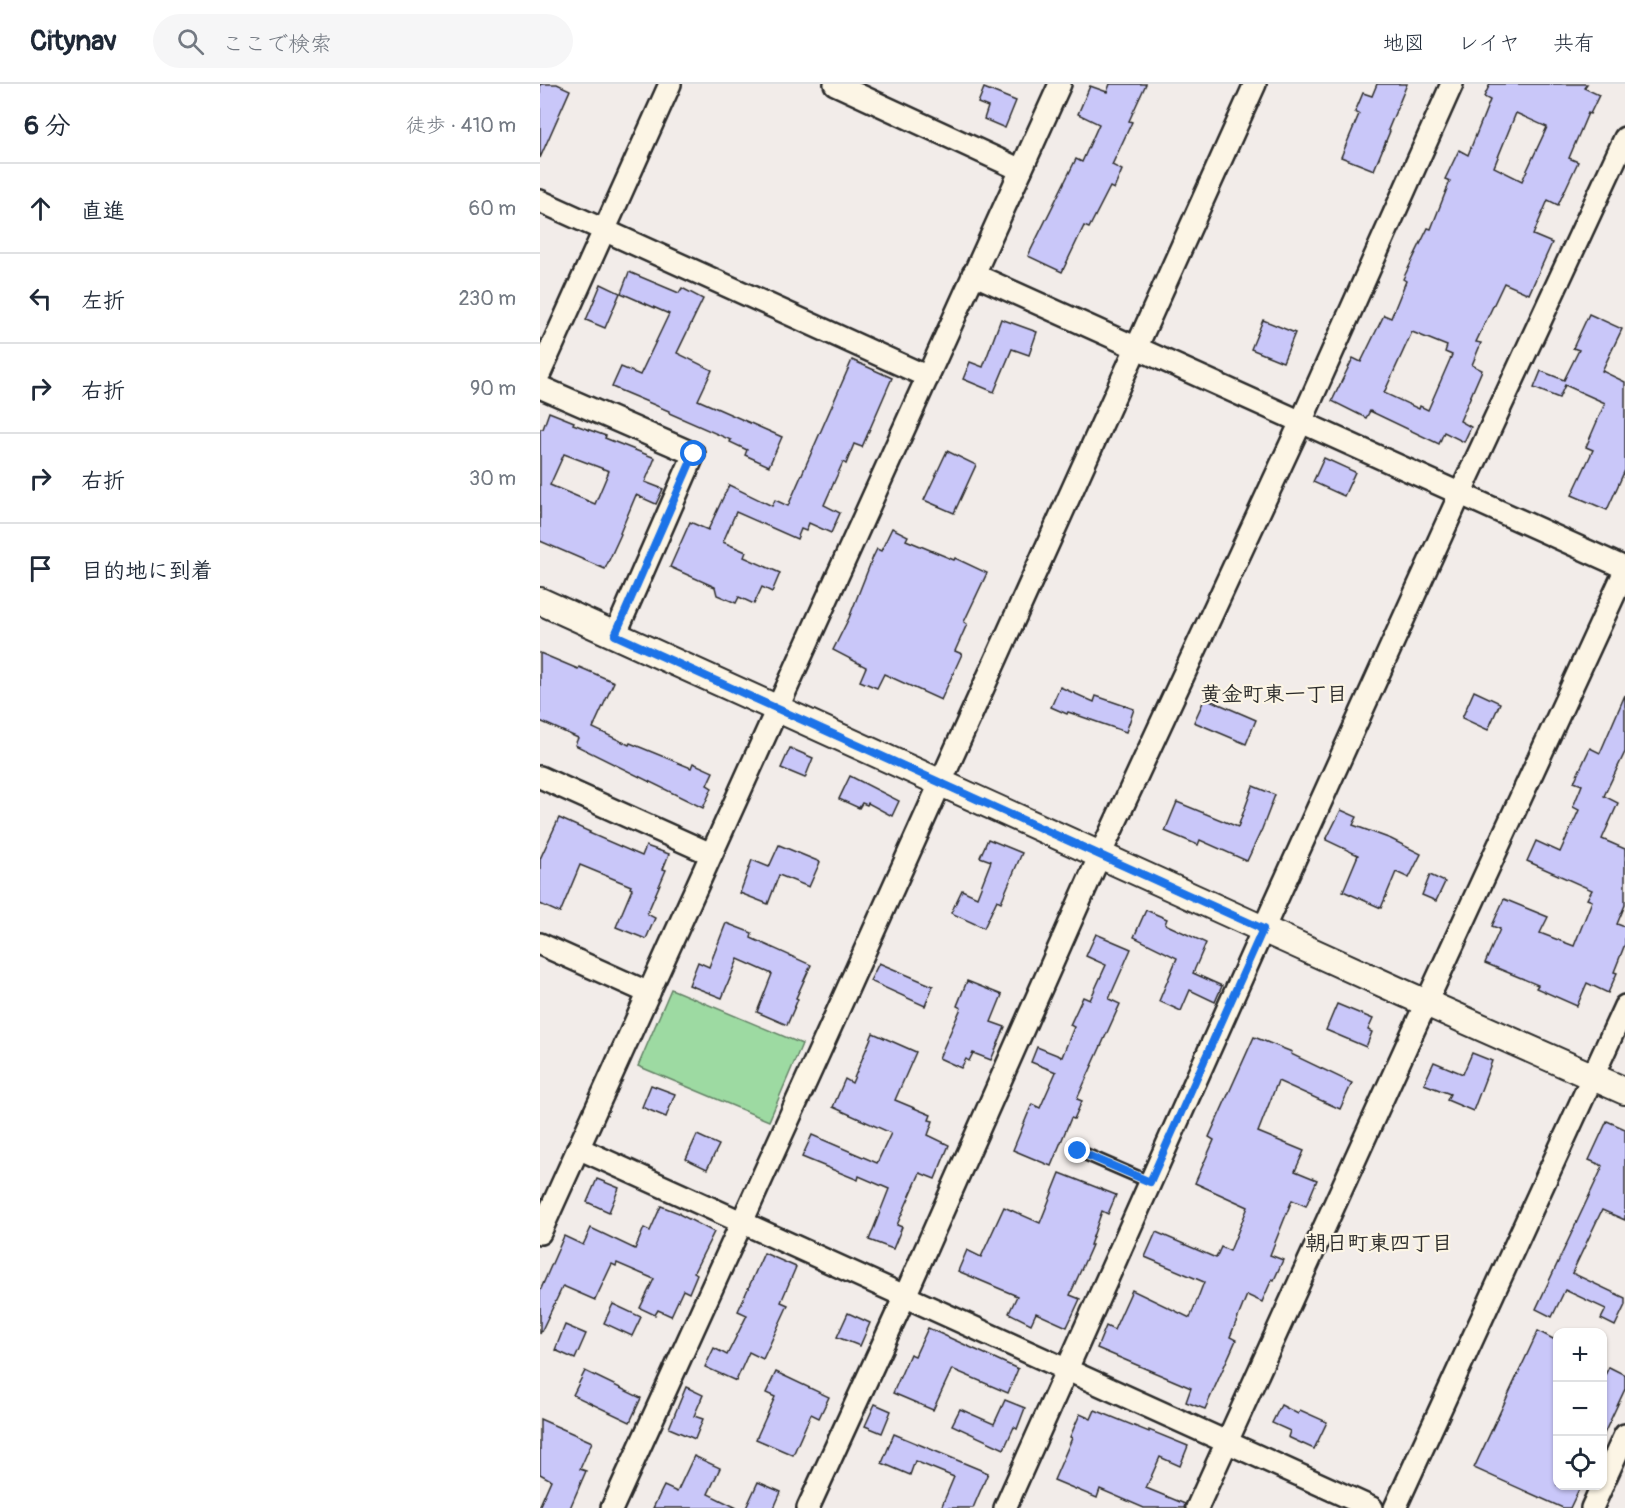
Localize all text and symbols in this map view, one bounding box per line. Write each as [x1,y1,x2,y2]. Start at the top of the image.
search box [153,14,573,68]
text: Citynav [30,24,117,59]
icon: search [174,25,207,58]
text: ここで検索 [222,30,332,58]
text: 地図 [1383,30,1425,57]
text: レイヤ [1458,30,1520,57]
text: 共有 [1553,30,1595,57]
text: 6 分 [24,110,71,142]
text: 徒歩 · 410 m [406,113,516,138]
icon: ahead [24,192,57,225]
text: 60 m [469,196,516,221]
text: 直進 [81,197,125,225]
icon: left [24,282,57,315]
text: 230 m [459,286,516,311]
text: 左折 [81,287,125,315]
icon: right [24,372,57,405]
text: 90 m [470,376,516,401]
text: 右折 [81,377,125,405]
route start [680,440,706,466]
icon: right [24,462,57,495]
text: 30 m [469,466,516,491]
text: 右折 [81,467,125,495]
icon: arrive [24,552,57,585]
text: 目的地に到着 [81,557,213,585]
district label: 黄金町東一丁目 [1201,681,1348,708]
route end [1064,1137,1090,1163]
district label: 朝日町東四丁目 [1306,1230,1453,1257]
map controls [1553,1328,1607,1490]
button: + [1553,1328,1607,1382]
button: − [1553,1382,1607,1436]
button: locate [1553,1436,1607,1490]

